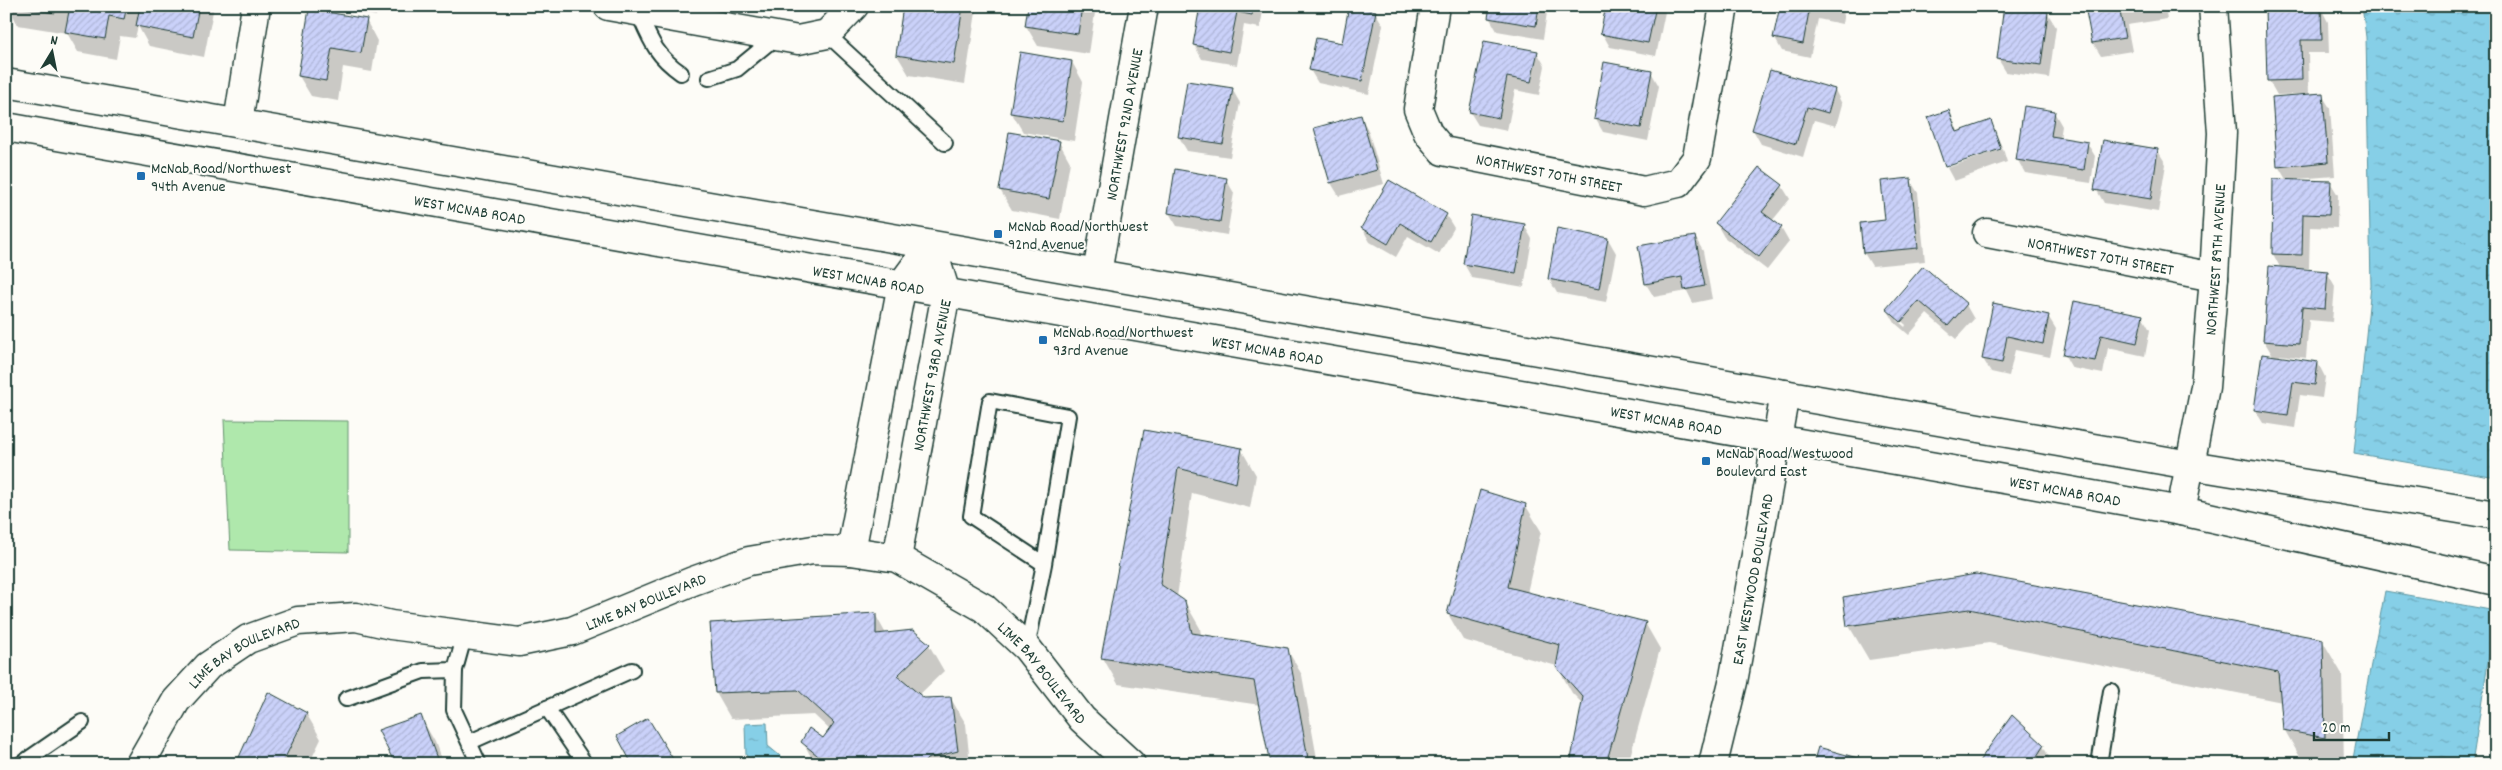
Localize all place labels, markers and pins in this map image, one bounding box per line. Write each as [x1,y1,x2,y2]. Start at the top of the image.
place label: McNab Road/Northwest 94th Avenue [151,158,292,199]
marker: McNab Road/Northwest 94th Avenue [135,170,147,182]
place label: McNab Road/Northwest 92nd Avenue [1008,216,1149,257]
marker: McNab Road/Northwest 92nd Avenue [992,228,1004,240]
place label: McNab Road/Northwest 93rd Avenue [1053,322,1194,363]
marker: McNab Road/Northwest 93rd Avenue [1037,334,1049,346]
place label: McNab Road/Westwood Boulevard East [1716,443,1853,484]
marker: McNab Road/Westwood Boulevard East [1700,455,1712,467]

